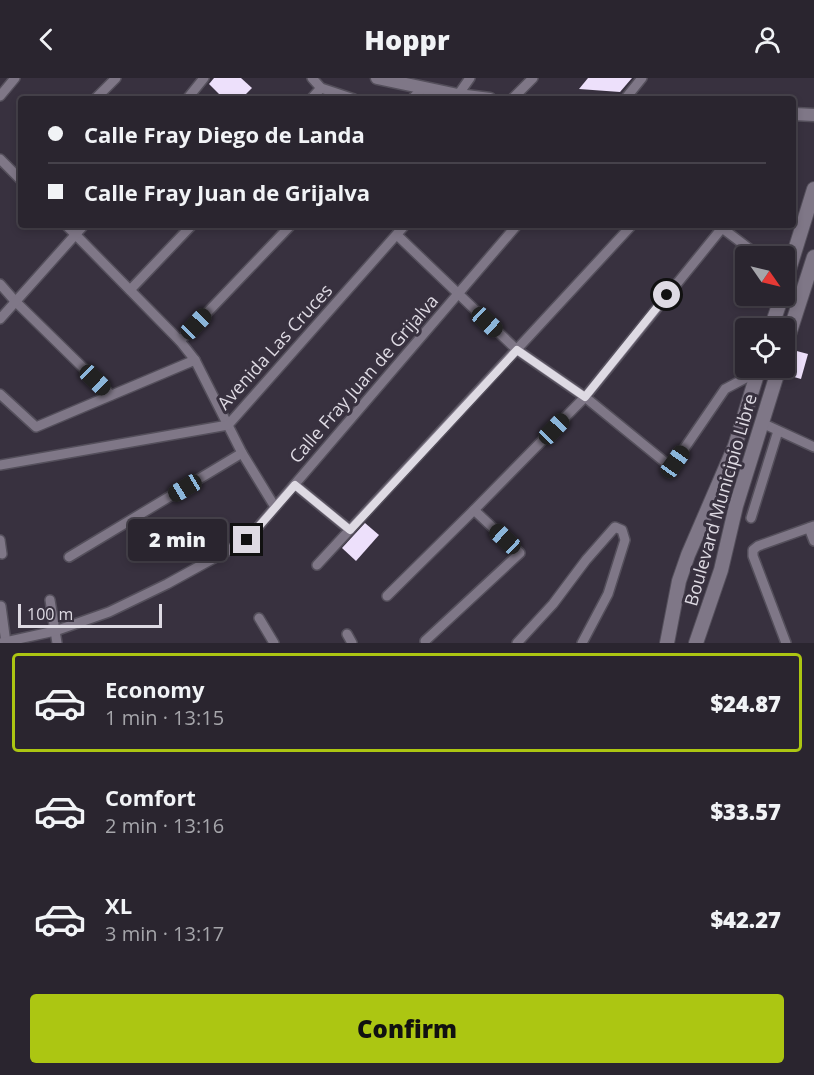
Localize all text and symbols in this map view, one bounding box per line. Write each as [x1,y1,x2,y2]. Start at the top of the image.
text: Hoppr [364,21,450,58]
icon: back [30,23,63,56]
icon: person [751,23,784,56]
text: Calle Fray Diego de Landa [84,119,365,149]
text: Calle Fray Juan de Grijalva [84,177,370,207]
north arrow [735,246,795,306]
map controls [735,246,795,378]
street label: Avenida Las Cruces [211,278,337,414]
route start [653,281,680,308]
street label: Calle Fray Juan de Grijalva [283,289,443,468]
car [468,303,506,341]
car [177,305,215,343]
button: locate [735,318,795,378]
car [76,361,114,399]
street label: Boulevard Municipio Libre [678,391,762,609]
car [535,410,573,448]
car [657,442,693,482]
car [165,471,205,505]
callout: 2 min [127,519,226,561]
car [486,520,524,558]
text: 2 min [149,526,206,553]
route end [233,526,260,553]
scale bar [18,601,162,628]
text: 100 m [27,603,73,625]
text: Economy [105,674,204,704]
icon: car [33,676,87,730]
text: $24.87 [710,688,781,718]
text: 1 min · 13:15 [105,704,224,731]
text: Comfort [105,782,196,812]
icon: car [33,784,87,838]
text: $33.57 [710,796,781,826]
text: 2 min · 13:16 [105,812,224,839]
text: XL [105,890,132,920]
icon: car [33,892,87,946]
text: $42.27 [710,904,781,934]
text: 3 min · 13:17 [105,920,224,947]
button: Confirm [30,994,784,1063]

